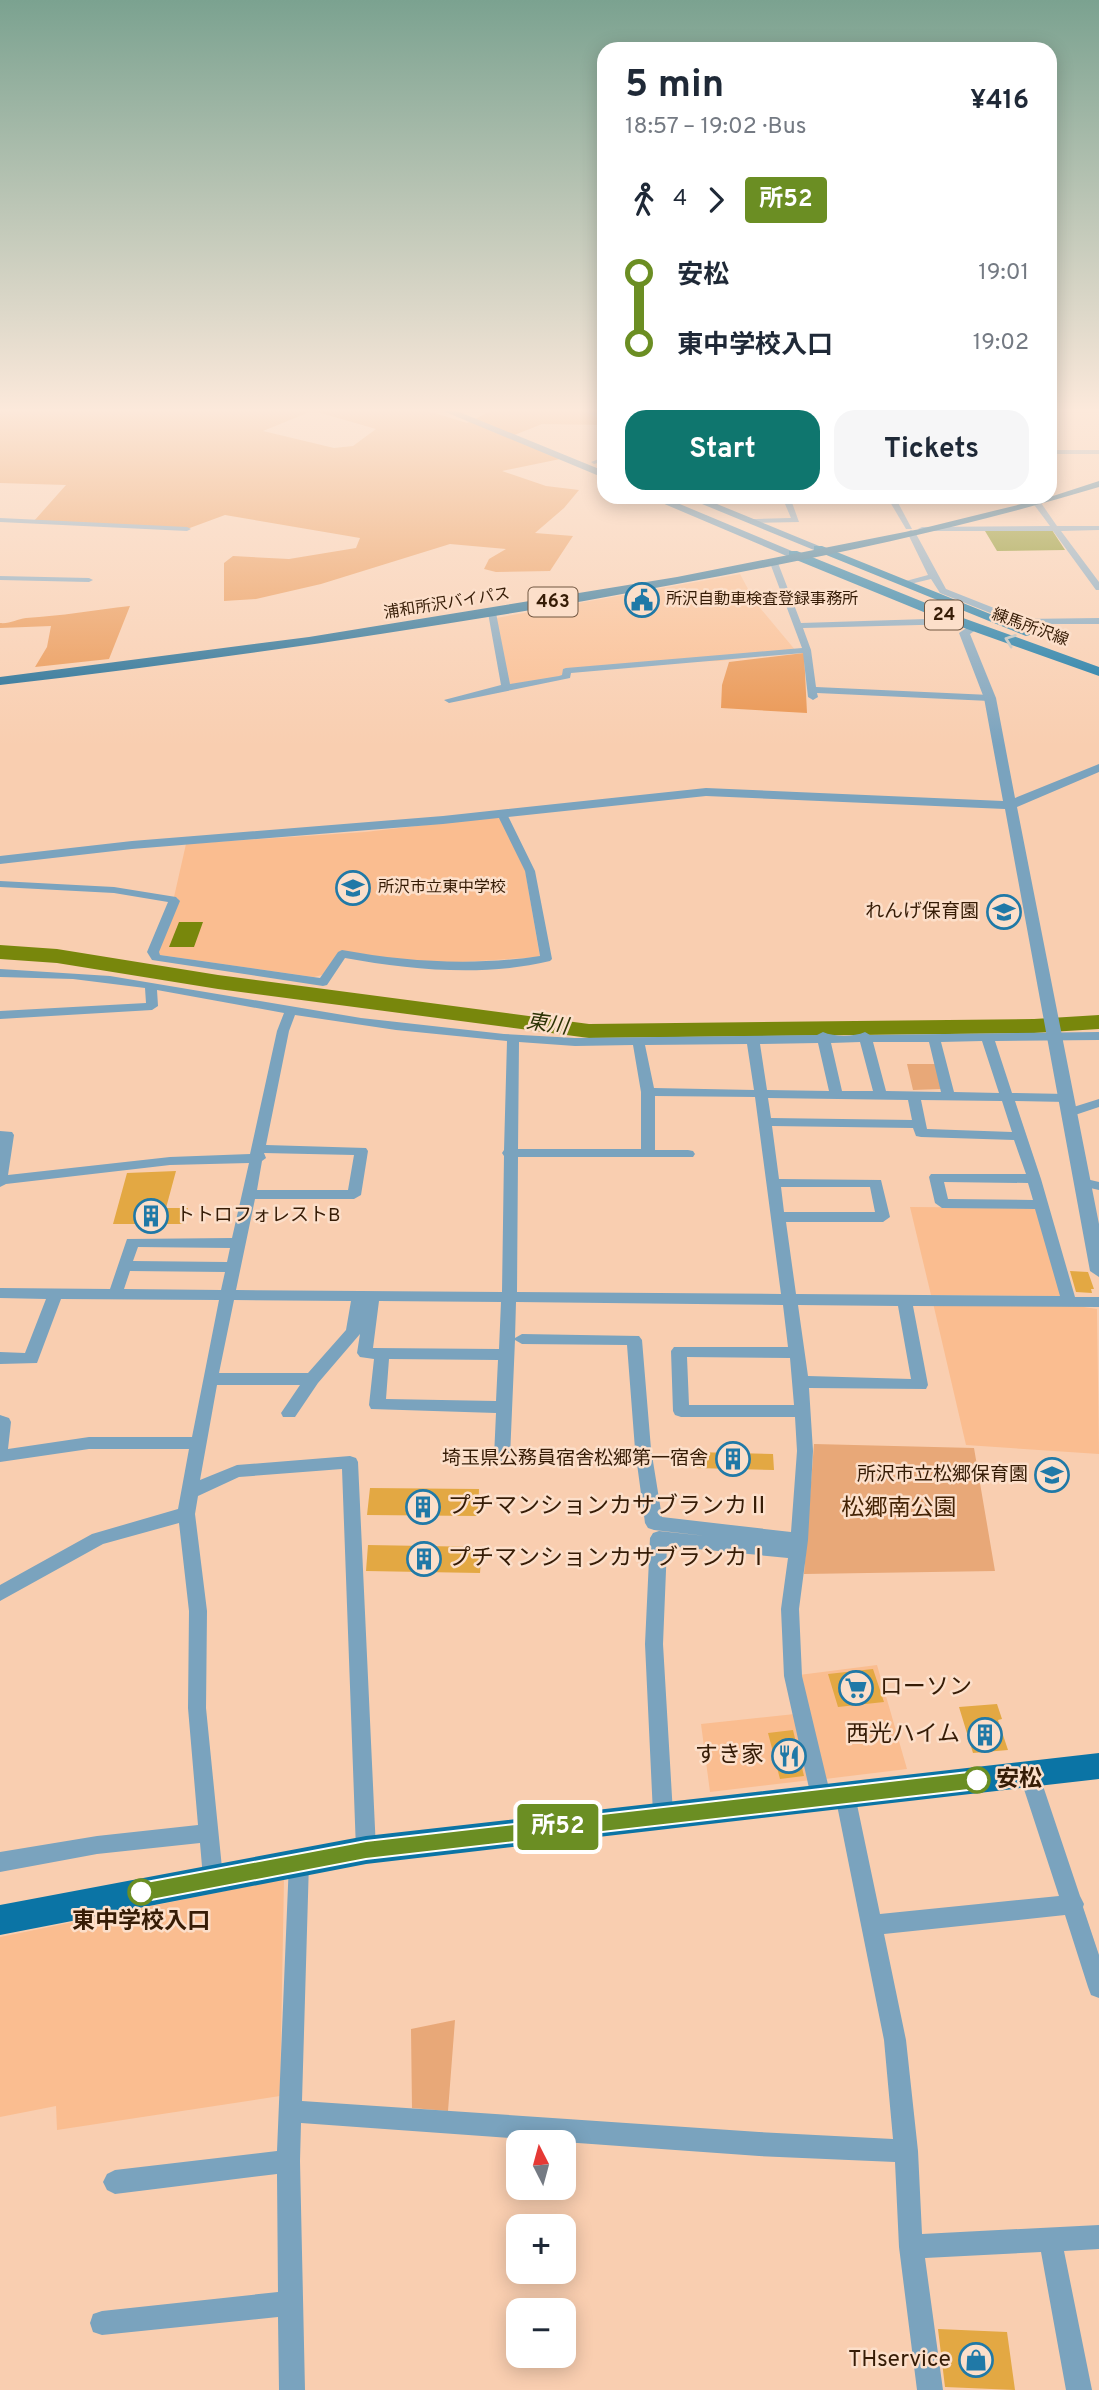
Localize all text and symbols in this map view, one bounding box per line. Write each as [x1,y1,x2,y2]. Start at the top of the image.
text: 5 min [625,62,724,111]
text: ¥416 [970,85,1029,118]
text: 18:57 – 19:02 · Bus [625,113,806,142]
icon: walk [625,181,663,219]
icon: forward [697,181,735,219]
text: 4 [673,185,687,214]
text: 所52 [759,185,813,215]
text: 19:01 [978,259,1029,288]
text: 安松 [677,260,729,293]
text: 19:02 [973,329,1029,358]
text: 東中学校入口 [677,330,833,363]
button: Start [625,410,820,490]
button: Tickets [834,410,1029,490]
public building icon: 所沢自動車検査登録事務所 [623,581,661,619]
street label: 浦和所沢バイパス [382,584,512,624]
road number: 463 [528,588,578,616]
place label: 所沢自動車検査登録事務所 [666,590,858,610]
road number: 24 [925,600,963,630]
street label: 練馬所沢線 [989,605,1071,651]
one-way arrow [1004,634,1017,648]
school or university icon: 所沢市立東中学校 [334,869,372,907]
place label: 所沢市立東中学校 [378,878,506,898]
school or university icon: れんげ保育園 [985,893,1023,931]
place label: れんげ保育園 [865,900,979,924]
water label: 東川 [524,1009,572,1042]
building icon: トトロフォレストB [132,1197,170,1235]
place label: トトロフォレストB [176,1204,340,1228]
building icon: 埼玉県公務員宿舎松郷第一宿舎 [714,1440,752,1478]
place label: 埼玉県公務員宿舎松郷第一宿舎 [442,1447,708,1471]
school or university icon: 所沢市立松郷保育園 [1033,1456,1071,1494]
place label: 所沢市立松郷保育園 [857,1463,1028,1487]
building icon: プチマンションカサブランカⅡ [404,1488,442,1526]
place label: プチマンションカサブランカⅡ [448,1493,770,1522]
park label: 松郷南公園 [842,1495,957,1524]
building icon: プチマンションカサブランカⅠ [405,1540,443,1578]
place label: プチマンションカサブランカⅠ [448,1545,770,1574]
supermarket icon: ローソン [837,1669,875,1707]
place label: ローソン [880,1674,972,1703]
building icon: 西光ハイム [966,1716,1004,1754]
place label: 西光ハイム [846,1721,960,1750]
restaurant icon: すき家 [770,1737,808,1775]
place label: すき家 [695,1742,764,1771]
place label: 安松 [996,1766,1042,1795]
marker: 安松 [964,1767,990,1793]
line badge: 所52 [518,1804,598,1850]
text: 所52 [531,1812,585,1842]
marker: 東中学校入口 [128,1879,154,1905]
place label: 東中学校入口 [72,1908,210,1937]
north arrow [506,2130,576,2200]
map controls [506,2130,576,2368]
button: + [506,2214,576,2284]
button: − [506,2298,576,2368]
shop icon: THservice [957,2341,995,2379]
place label: THservice [848,2346,951,2375]

